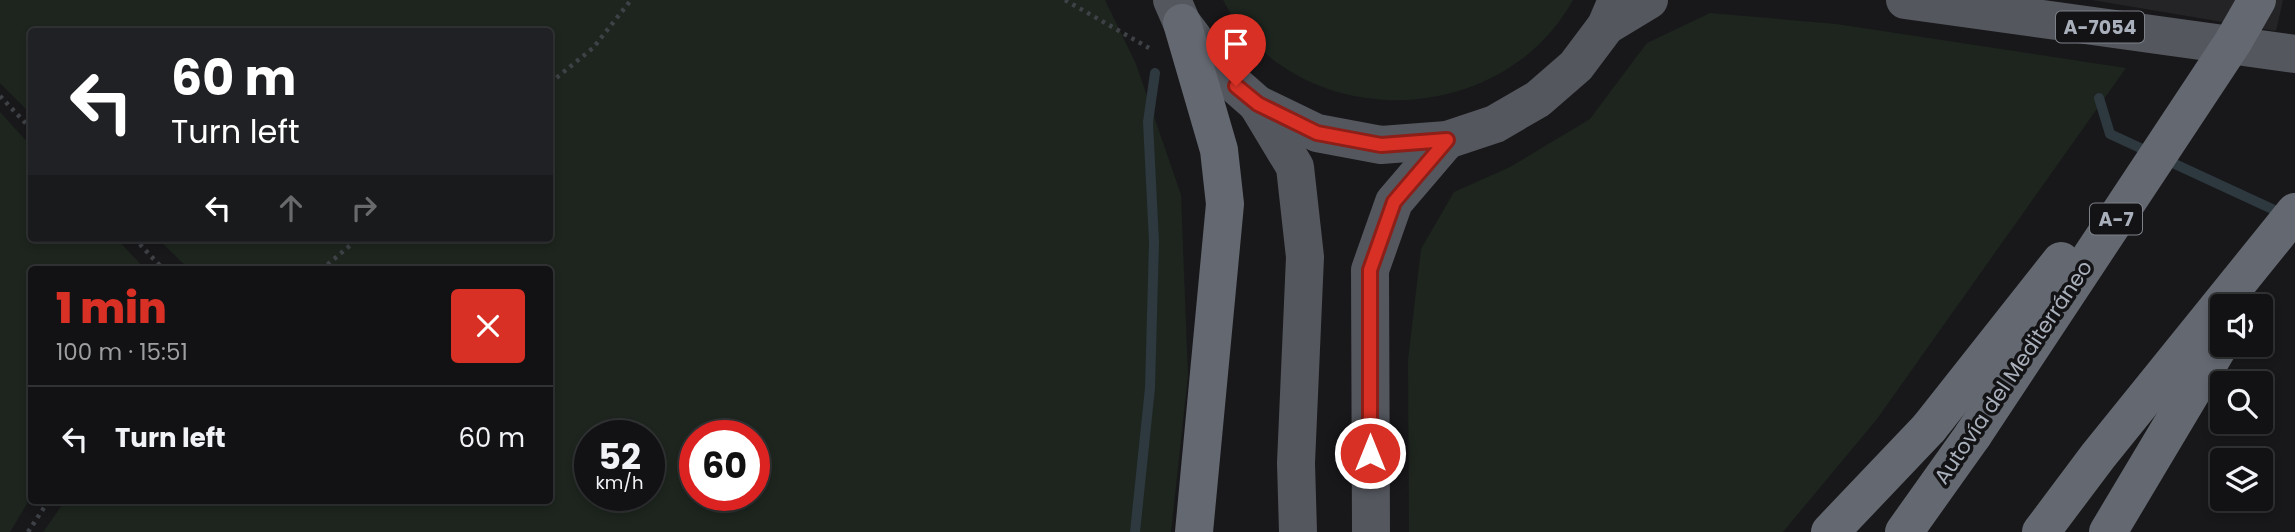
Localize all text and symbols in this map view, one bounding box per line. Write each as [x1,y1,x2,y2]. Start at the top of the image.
road number: A-7054 [2056,12,2144,42]
pin [1206,14,1266,86]
icon: arrive [1217,25,1255,63]
text: 60 m [171,44,296,112]
icon: left [56,56,147,147]
text: Turn left [171,109,300,154]
icon: left [199,189,237,227]
icon: ahead [272,189,310,227]
icon: right [345,189,383,227]
road number: A-7 [2090,204,2142,234]
street label: Autovía del Mediterráneo [1927,254,2099,490]
text: 1 min [56,279,167,338]
button: close [451,289,525,363]
map controls [2210,294,2273,511]
button: sound [2210,294,2273,357]
text: 100 m · 15:51 [56,336,188,368]
button: search [2210,371,2273,434]
position arrow [1333,416,1407,490]
icon: left [56,420,94,458]
text: Turn left [115,420,226,456]
text: 60 m [458,420,525,456]
speed limit sign: 60 [679,420,770,511]
text: 52 [598,432,641,481]
button: layers [2210,448,2273,511]
text: km/h [596,470,643,495]

